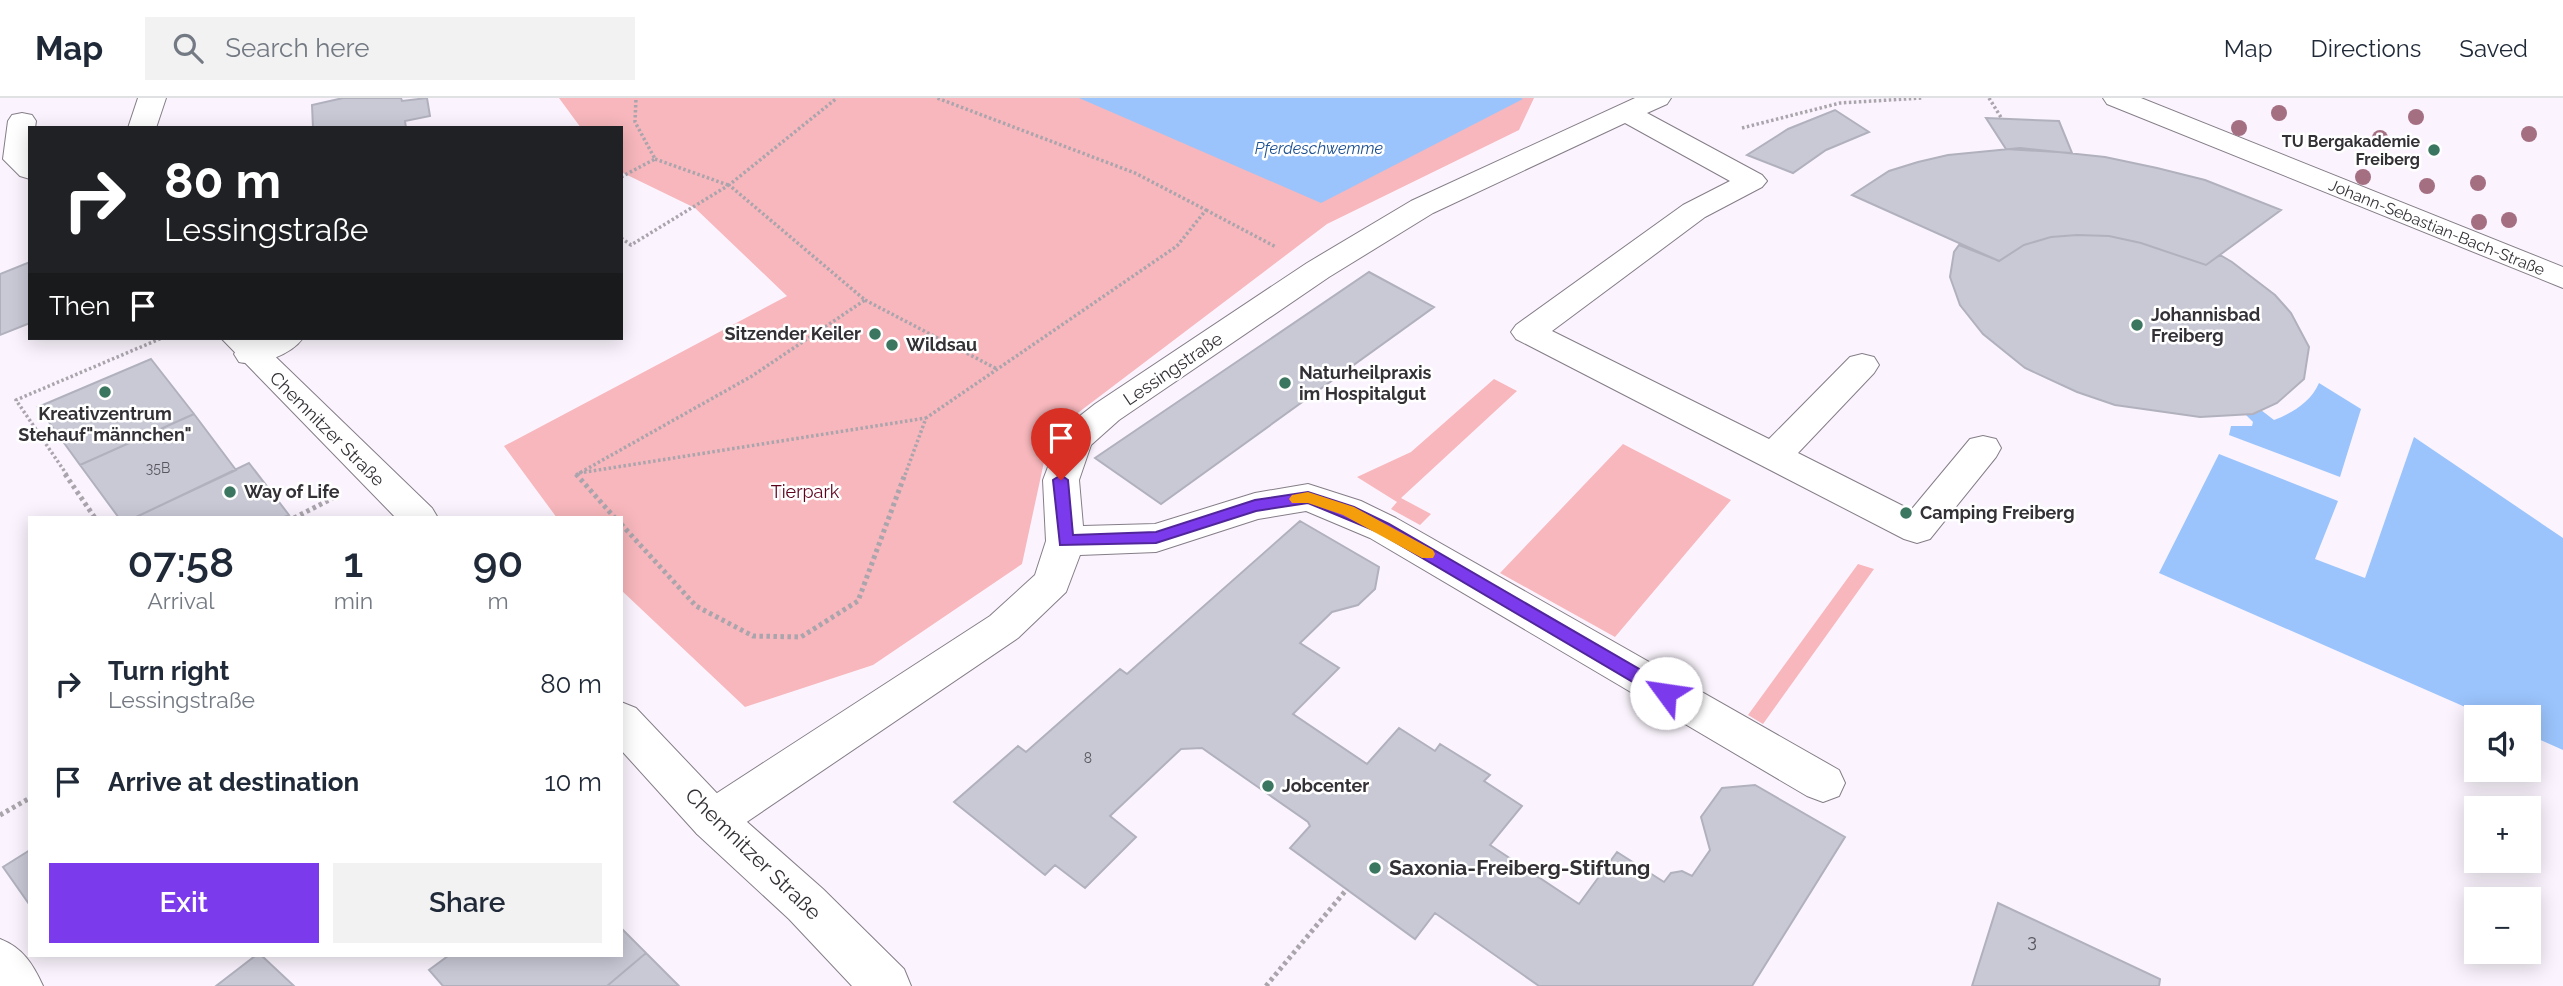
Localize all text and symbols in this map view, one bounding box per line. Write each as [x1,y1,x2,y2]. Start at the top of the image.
search box [145,17,635,80]
text: Map [35,29,103,68]
icon: search [169,29,207,67]
text: Search here [225,33,370,63]
text: Map [2224,34,2273,63]
text: Directions [2311,34,2421,63]
text: Saved [2459,34,2528,63]
place label: TU Bergakademie Freiberg [2282,132,2420,169]
water label: Pferdeschwemme [1255,139,1384,158]
marker: TU Bergakademie Freiberg [2426,142,2442,158]
text: 80 m [164,152,281,209]
icon: right [49,154,140,245]
street label: Johann-Sebastian-Bach-Straße [2326,175,2548,280]
text: Lessingstraße [164,211,369,248]
icon: arrive [124,287,162,325]
text: Then [49,291,110,321]
place label: Johannisbad Freiberg [2151,304,2260,346]
marker: Johannisbad Freiberg [2129,317,2145,333]
place label: Sitzender Keiler [725,323,861,344]
marker: Sitzender Keiler [867,326,883,342]
street label: Lessingstraße [1119,327,1227,409]
place label: Wildsau [906,334,977,355]
marker: Wildsau [884,337,900,353]
place label: Naturheilpraxis im Hospitalgut [1299,362,1432,404]
street label: Chemnitzer Straße [266,367,389,491]
marker: Naturheilpraxis im Hospitalgut [1277,375,1293,391]
marker: Kreativzentrum Stehauf"männchen" [97,384,113,400]
place label: Kreativzentrum Stehauf"männchen" [18,403,192,445]
pin [1031,408,1091,480]
icon: arrive [1042,419,1080,457]
house number: 35B [146,460,170,476]
place label: Way of Life [244,481,340,502]
park label: Tierpark [771,481,840,502]
marker: Way of Life [222,484,238,500]
place label: Camping Freiberg [1920,502,2075,523]
marker: Camping Freiberg [1898,505,1914,521]
text: 07:58 [128,538,234,587]
text: 1 [344,538,363,587]
text: 90 [473,538,523,587]
text: Arrival [147,587,215,614]
text: min [334,587,373,614]
text: m [488,587,509,614]
text: Turn right [108,656,229,686]
position arrow [1629,656,1703,730]
icon: right [49,665,87,703]
text: 80 m [540,669,602,699]
text: Lessingstraße [108,686,255,713]
map controls [2464,705,2541,964]
button: sound [2464,705,2541,782]
house number: 8 [1084,750,1092,766]
icon: arrive [49,763,87,801]
text: Arrive at destination [108,767,359,797]
text: 10 m [544,767,602,797]
place label: Jobcenter [1282,775,1369,796]
marker: Jobcenter [1260,778,1276,794]
street label: Chemnitzer Straße [680,782,826,925]
button: + [2464,796,2541,873]
place label: Saxonia-Freiberg-Stiftung [1389,855,1650,880]
marker: Saxonia-Freiberg-Stiftung [1367,860,1383,876]
button: Exit [49,863,319,943]
button: Share [333,863,602,943]
button: − [2464,887,2541,964]
house number: 3 [2027,930,2037,951]

